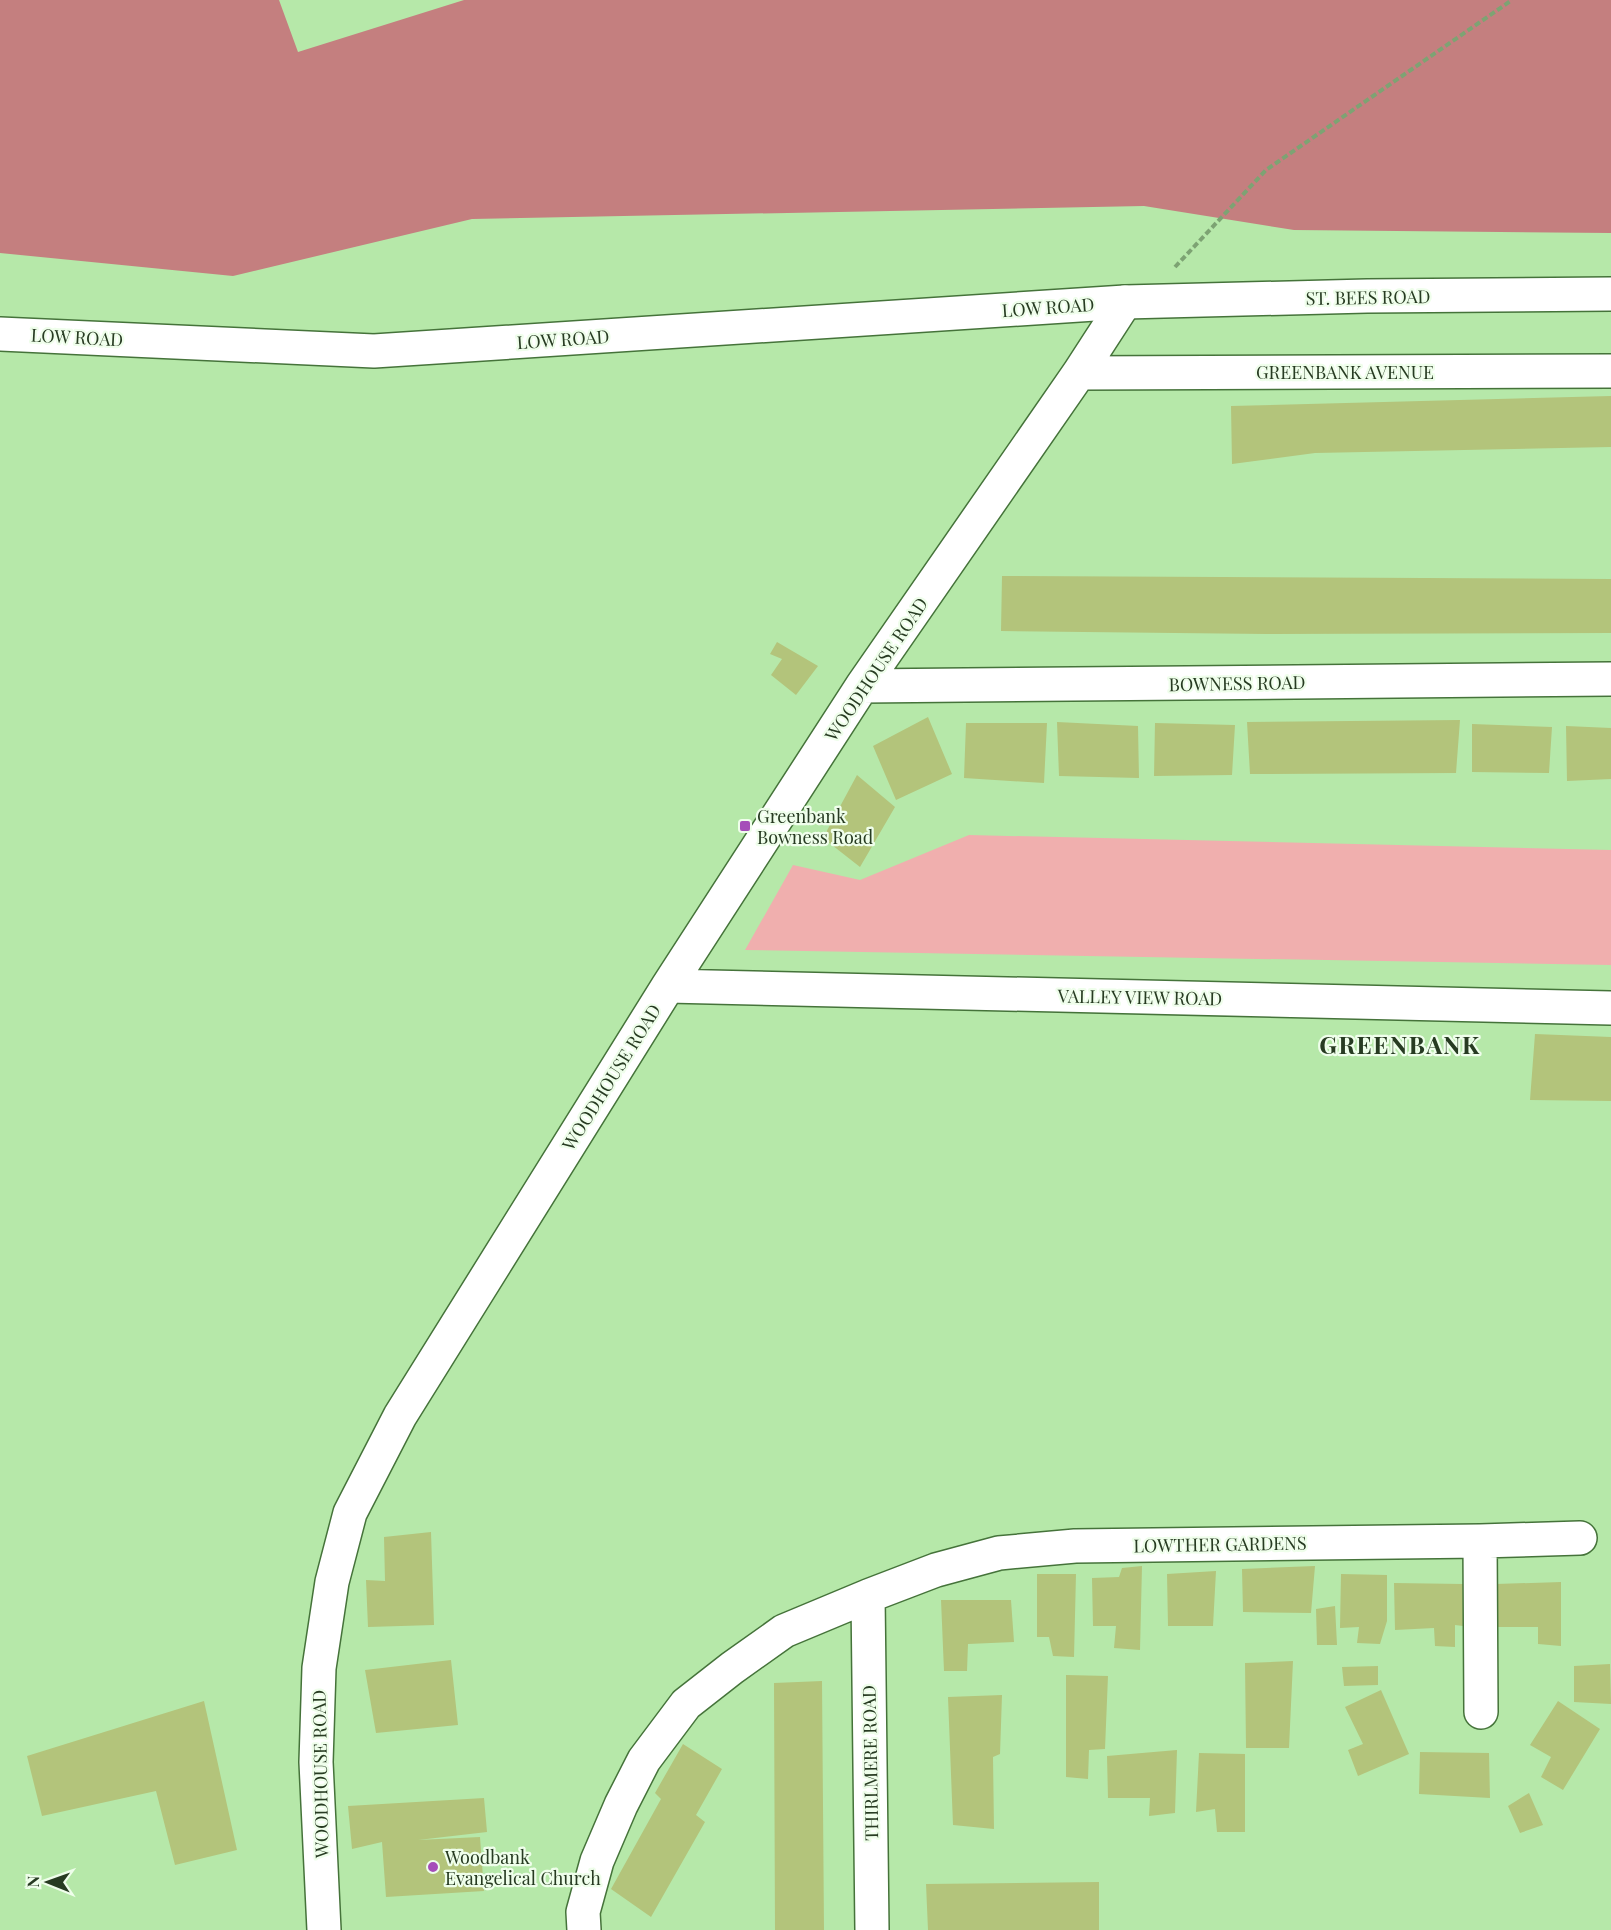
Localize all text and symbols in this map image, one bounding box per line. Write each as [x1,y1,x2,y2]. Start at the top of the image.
street label: ST. BEES ROAD [1305,284,1431,310]
street label: LOW ROAD [1001,292,1095,322]
street label: LOW ROAD [30,323,124,351]
street label: LOW ROAD [516,324,610,354]
street label: GREENBANK AVENUE [1256,360,1434,384]
street label: WOODHOUSE ROAD [818,593,933,746]
street label: BOWNESS ROAD [1168,670,1306,696]
place label: Greenbank Bowness Road [757,804,874,849]
marker: Greenbank Bowness Road [738,819,752,833]
street label: VALLEY VIEW ROAD [1057,984,1222,1010]
street label: WOODHOUSE ROAD [556,999,666,1156]
district label: GREENBANK [1319,1028,1481,1060]
street label: LOWTHER GARDENS [1133,1530,1307,1558]
street label: THIRLMERE ROAD [857,1685,883,1841]
street label: WOODHOUSE ROAD [307,1690,333,1859]
place label: Woodbank Evangelical Church [444,1845,601,1890]
north arrow [18,1852,78,1912]
marker: Woodbank Evangelical Church [426,1860,440,1874]
text: N [22,1875,43,1888]

